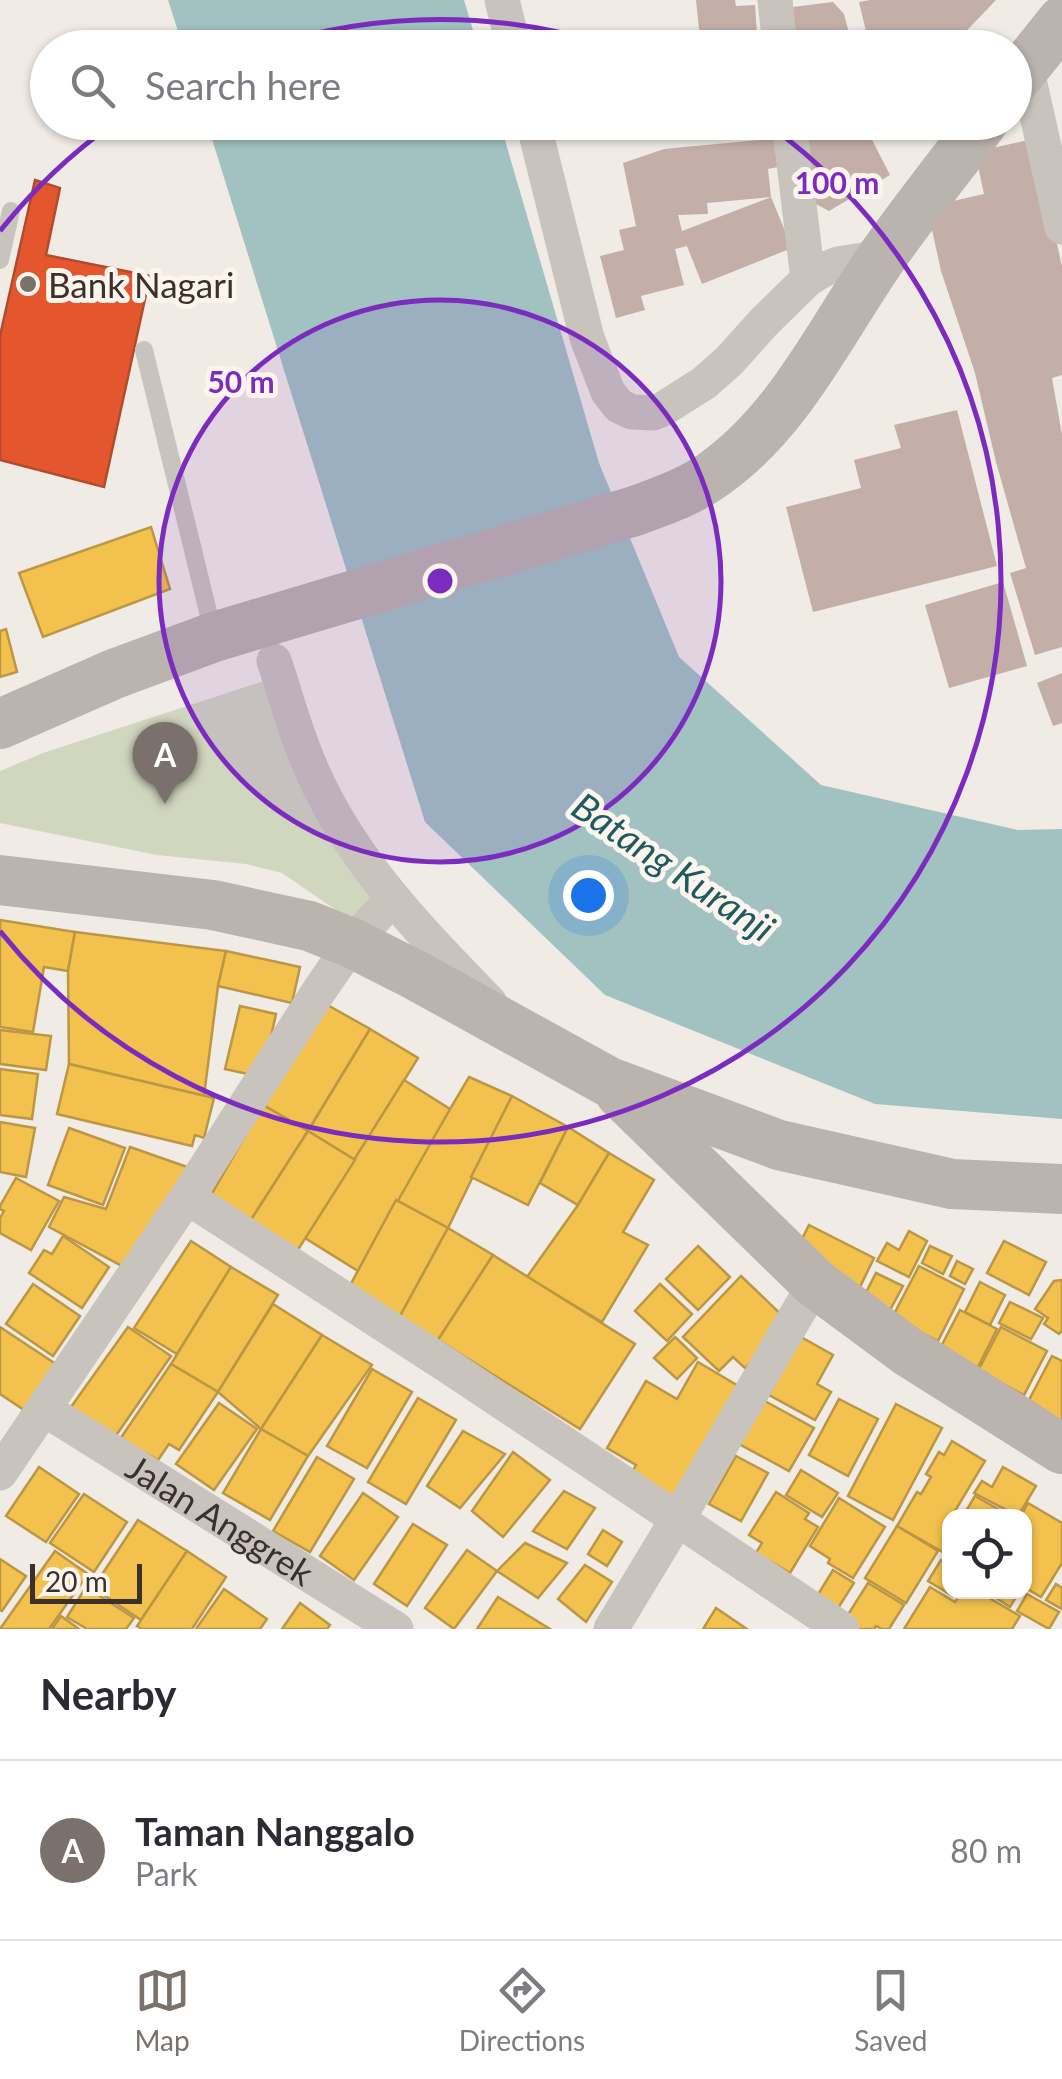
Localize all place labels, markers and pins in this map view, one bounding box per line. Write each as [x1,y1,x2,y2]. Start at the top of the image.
place label: Bank Nagari [48,263,234,305]
marker: Bank Nagari [17,273,39,295]
centre of rings [422,563,458,599]
pin: A [132,722,198,804]

